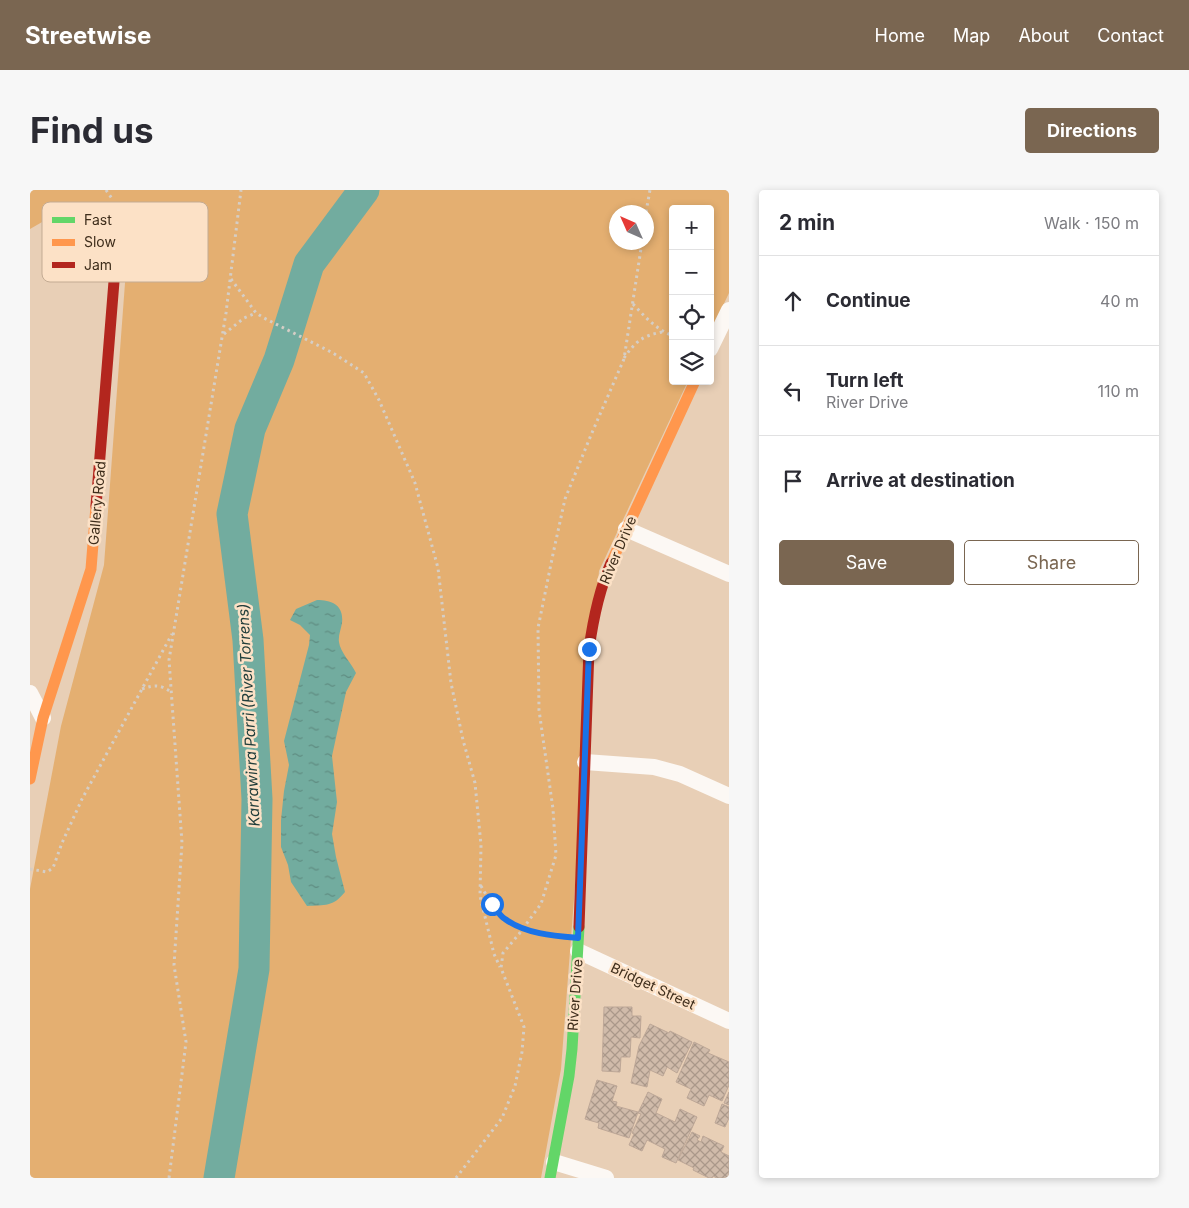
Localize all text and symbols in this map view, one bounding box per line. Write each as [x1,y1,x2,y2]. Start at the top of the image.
text: Streetwise [25,21,151,50]
text: Home [875,25,925,46]
text: Map [953,25,990,46]
text: About [1018,25,1069,46]
text: Contact [1097,25,1164,46]
button: Directions [1025,108,1159,153]
text: Find us [30,109,154,151]
legend [42,202,208,282]
north arrow [609,205,654,250]
map controls [669,205,714,385]
button: + [669,205,714,250]
text: 2 min [779,210,835,235]
text: Fast [84,211,112,228]
text: Walk · 150 m [1044,213,1139,233]
text: Slow [84,233,116,250]
button: − [669,250,714,295]
text: Jam [84,256,112,273]
icon: ahead [779,287,807,315]
text: Continue [826,289,911,312]
text: 40 m [1100,291,1139,311]
button: locate [669,295,714,340]
button: layers [669,340,714,385]
text: Turn left [826,369,904,392]
icon: left [779,377,807,405]
text: 110 m [1097,381,1139,401]
text: River Drive [826,392,908,412]
street label: Gallery Road [84,460,109,546]
icon: arrive [779,467,807,495]
text: Arrive at destination [826,469,1015,492]
street label: River Drive [596,513,639,586]
button: Save [779,540,954,585]
button: Share [964,540,1139,585]
water label: Karrawirra Parri (River Torrens) [233,603,264,827]
route end [578,638,601,661]
route start [481,893,504,916]
street label: River Drive [564,958,585,1032]
street label: Bridget Street [608,959,699,1013]

